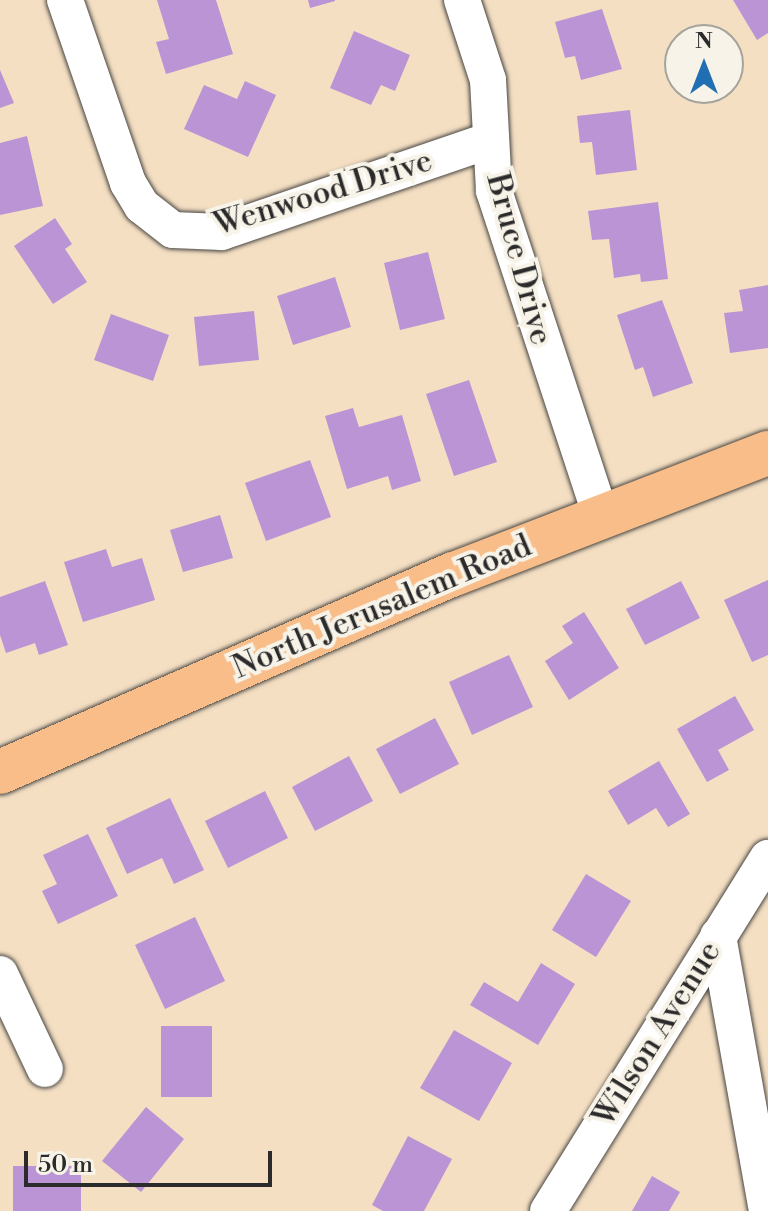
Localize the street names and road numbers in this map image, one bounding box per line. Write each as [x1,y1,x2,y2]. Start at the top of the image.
street label: Wenwood Drive [209,142,437,244]
street label: Bruce Drive [478,169,560,349]
street label: North Jerusalem Road [227,527,537,687]
street label: Wilson Avenue [585,934,729,1134]

